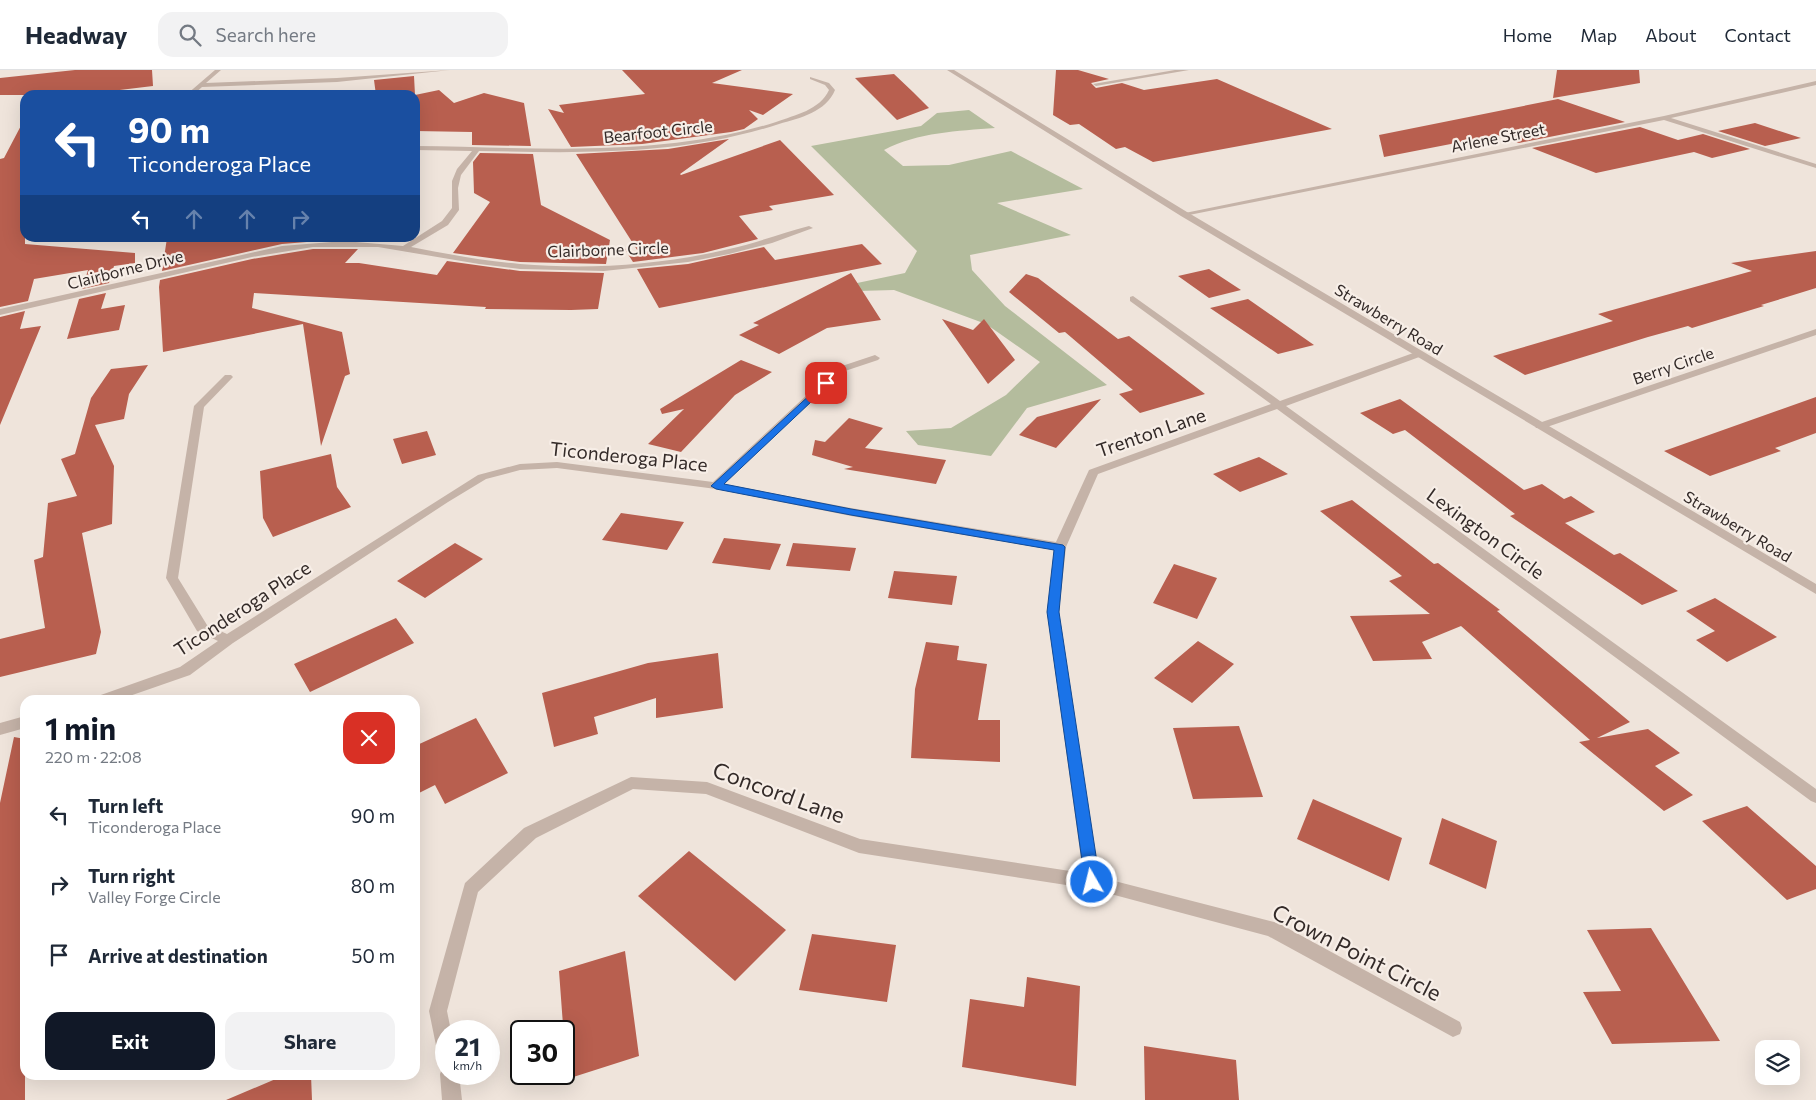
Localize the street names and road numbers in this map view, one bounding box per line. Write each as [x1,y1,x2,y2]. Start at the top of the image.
street label: Bearfoot Circle [602,116,714,146]
street label: Arlene Street [1449,118,1547,155]
street label: Clairborne Circle [547,237,669,261]
street label: Clairborne Drive [65,245,185,293]
street label: Strawberry Road [1332,279,1446,359]
street label: Berry Circle [1630,342,1716,388]
street label: Trenton Lane [1093,403,1209,461]
street label: Ticonderoga Place [549,436,709,476]
street label: Lexington Circle [1423,483,1549,583]
street label: Strawberry Road [1681,486,1795,566]
street label: Ticonderoga Place [169,555,315,661]
street label: Concord Lane [709,756,849,828]
street label: Crown Point Circle [1268,898,1446,1006]

